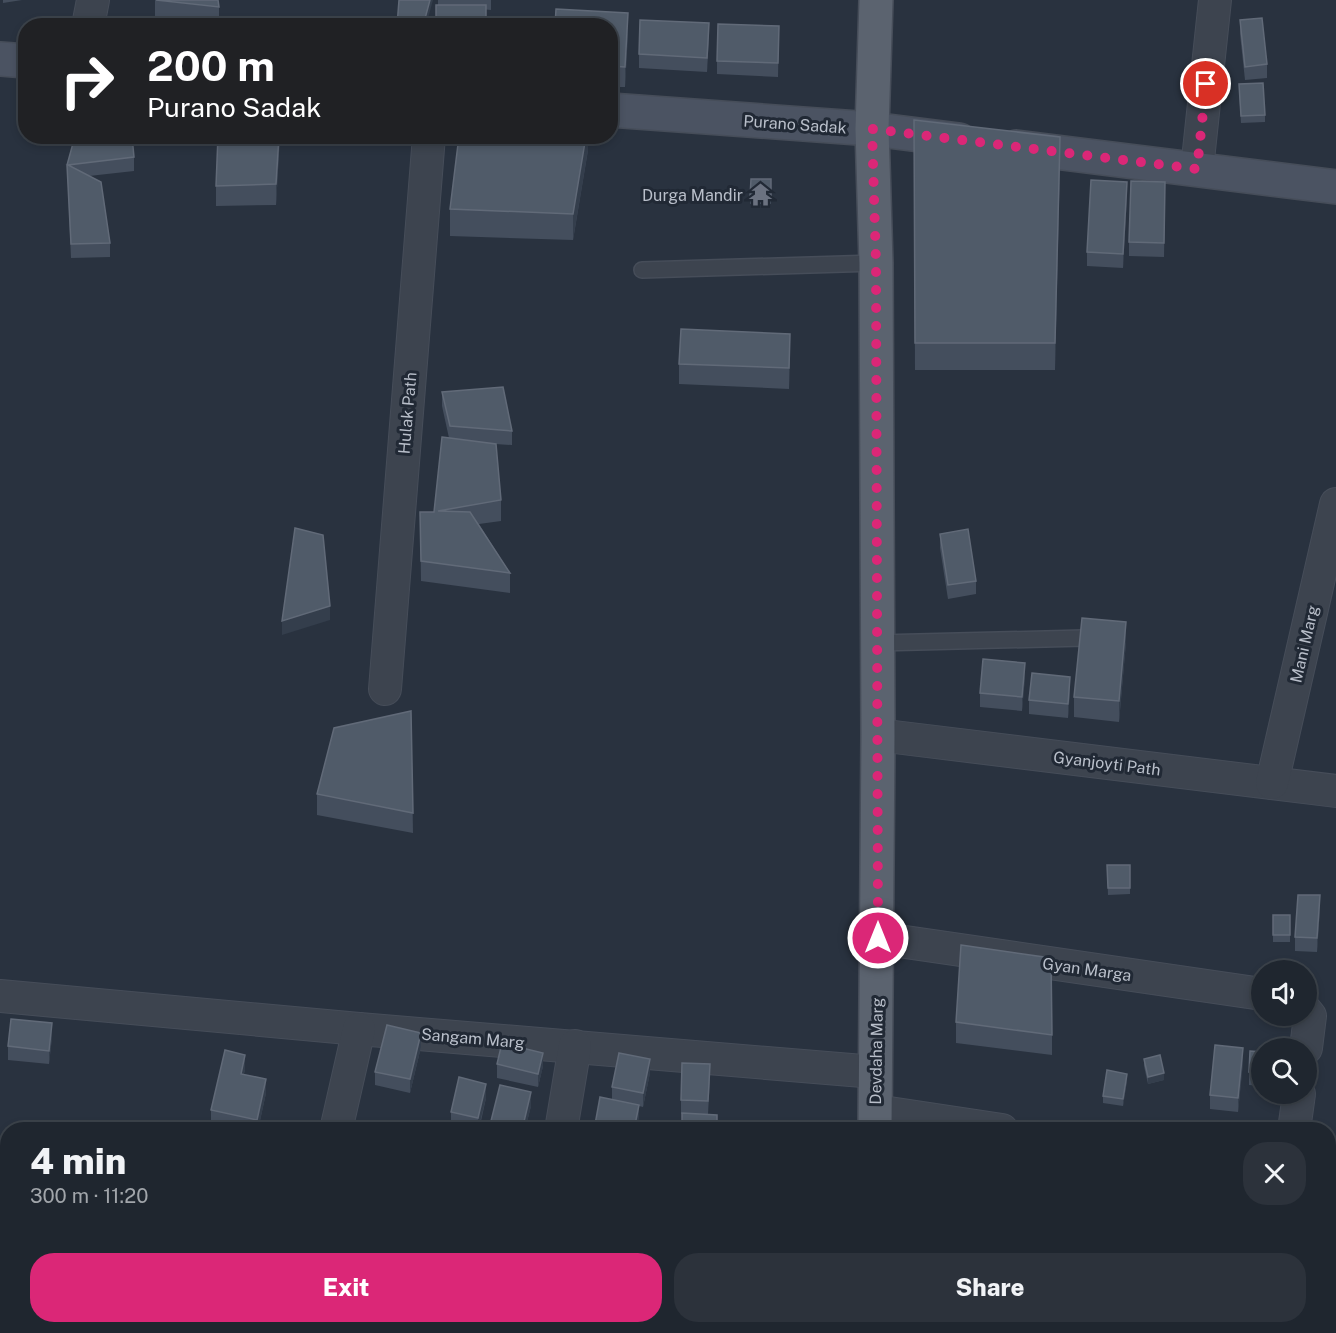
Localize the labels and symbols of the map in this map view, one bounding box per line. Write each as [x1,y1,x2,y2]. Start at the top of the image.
pin [1180,58,1231,109]
street label: Purano Sadak [743,111,847,138]
temple icon: Durga Mandir [748,182,774,208]
place label: Durga Mandir [642,186,743,205]
street label: Hulak Path [394,371,421,455]
street label: Mani Marg [1286,603,1323,685]
street label: Gyanjoyti Path [1052,747,1162,780]
position arrow [846,906,910,970]
street label: Gyan Marga [1041,954,1133,985]
street label: Devdaha Marg [866,997,887,1105]
street label: Sangam Marg [420,1025,526,1052]

